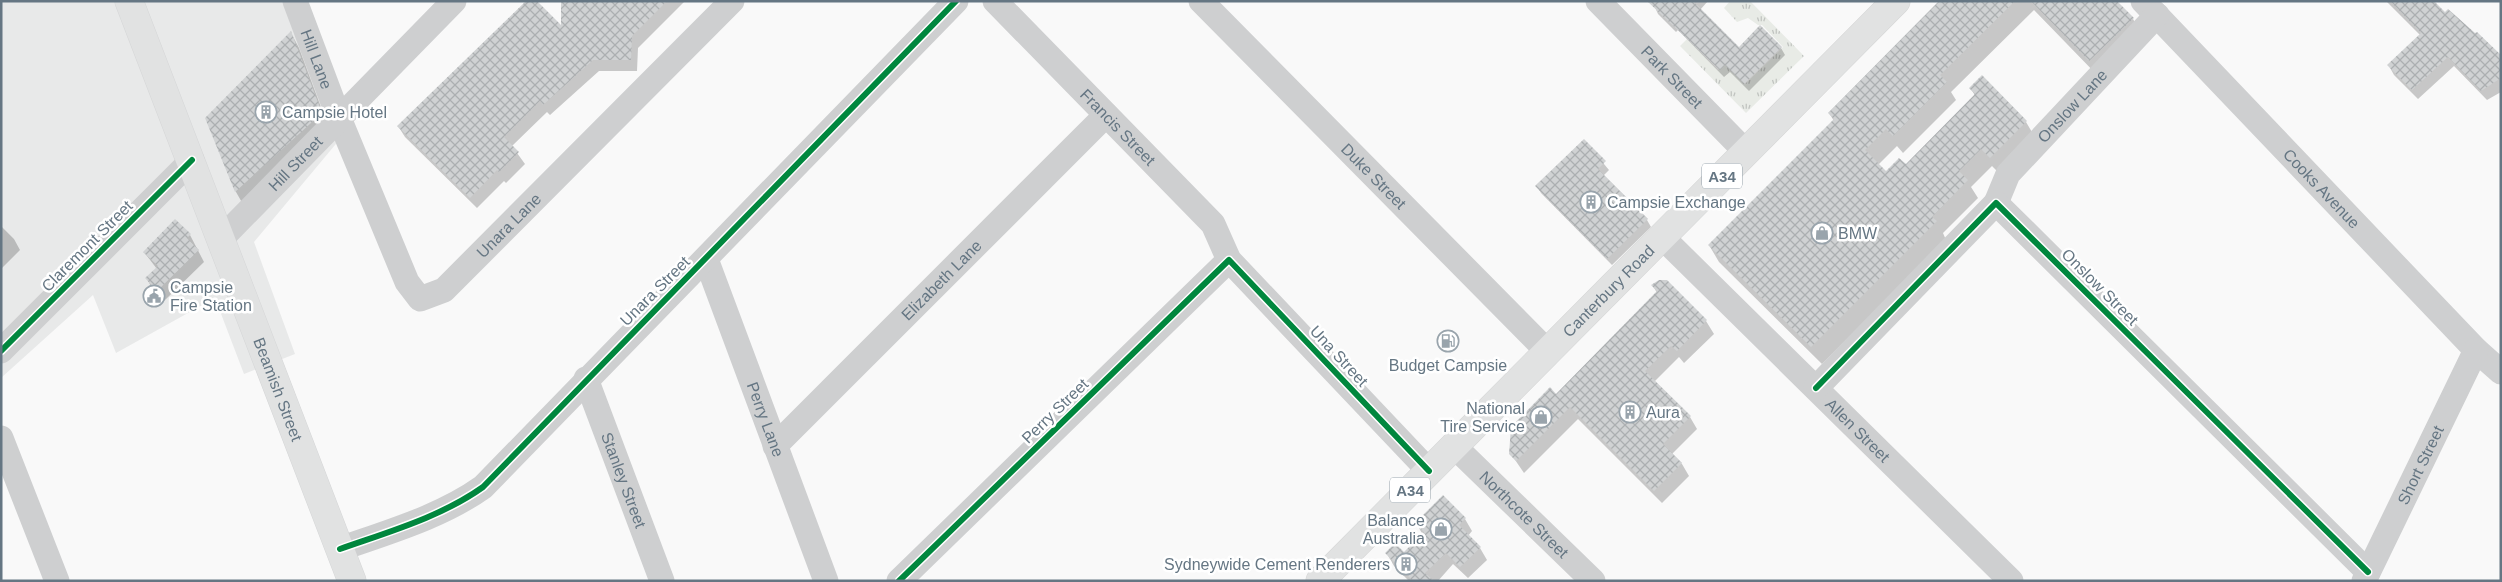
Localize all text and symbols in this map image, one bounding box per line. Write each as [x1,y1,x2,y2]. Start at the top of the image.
street label: Hill Lane [298,27,336,91]
street label: Park Street [1638,42,1707,112]
street label: Onslow Lane [2034,66,2110,146]
street label: Francis Street [1077,85,1159,169]
building icon: Campsie Hotel [254,100,278,124]
place label: Campsie Hotel [282,104,387,121]
street label: Hill Street [265,132,326,194]
street label: Duke Street [1338,140,1410,212]
street label: Cooks Avenue [2280,145,2364,232]
road number: A34 [1702,164,1742,188]
street label: Unara Lane [473,190,544,261]
building icon: Campsie Exchange [1579,190,1603,214]
place label: Campsie Exchange [1607,194,1746,211]
street label: Claremont Street [38,197,136,295]
shop icon: BMW [1810,221,1834,245]
place label: BMW [1838,225,1878,242]
street label: Elizabeth Lane [898,236,985,323]
street label: Canterbury Road [1559,242,1657,340]
street label: Onslow Street [2058,245,2142,329]
street label: Unara Street [617,253,693,329]
place label: Campsie Fire Station [170,279,252,314]
public building icon: Campsie Fire Station [142,284,166,308]
street label: Una Street [1307,322,1372,390]
fuel station icon: Budget Campsie [1436,329,1460,353]
street label: Beamish Street [251,335,306,444]
place label: Budget Campsie [1389,357,1507,374]
street label: Perry Street [1018,375,1092,447]
street label: Perry Lane [744,380,787,459]
street label: Allen Street [1822,395,1894,466]
place label: National Tire Service [1440,400,1525,435]
building icon: Aura [1618,400,1642,424]
place label: Aura [1646,404,1680,421]
shop icon: National Tire Service [1529,405,1553,429]
street label: Short Street [2394,422,2447,507]
street label: Stanley Street [598,430,650,531]
street label: Northcote Street [1477,468,1572,561]
road number: A34 [1390,478,1430,502]
place label: Balance Australia [1363,512,1425,547]
shop icon: Balance Australia [1429,517,1453,541]
building icon: Sydneywide Cement Renderers [1394,552,1418,576]
place label: Sydneywide Cement Renderers [1164,556,1390,573]

